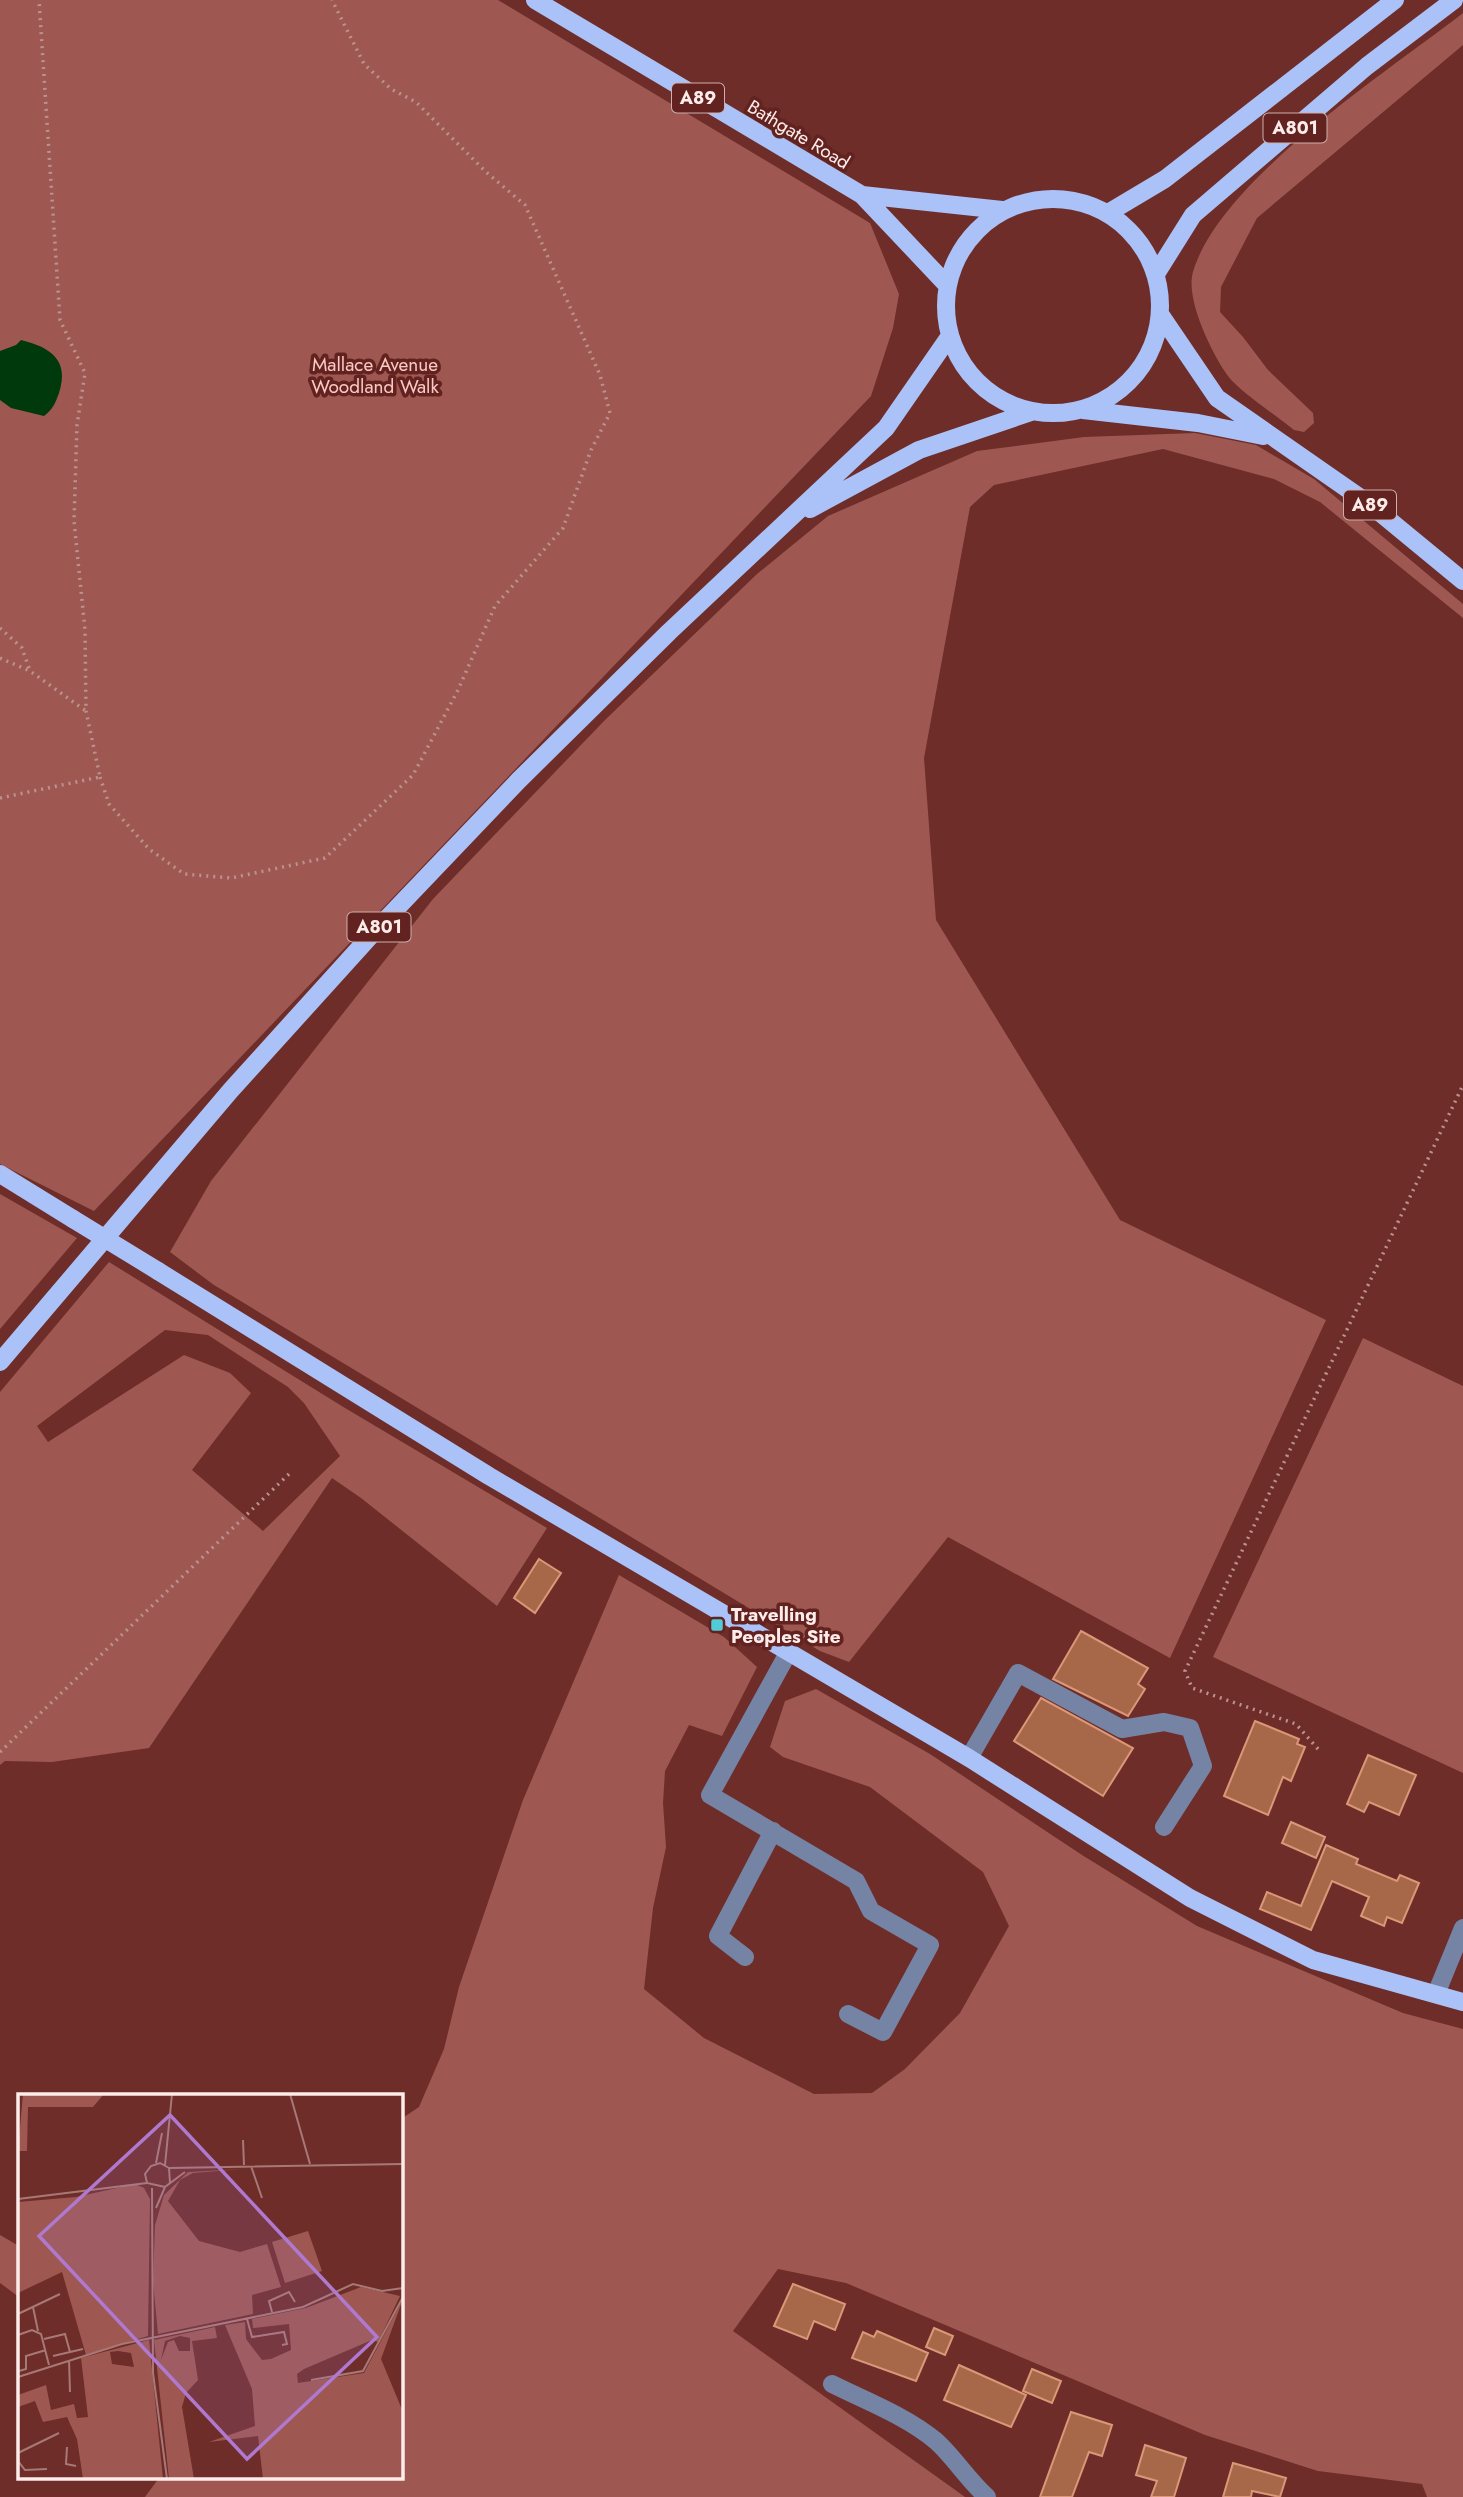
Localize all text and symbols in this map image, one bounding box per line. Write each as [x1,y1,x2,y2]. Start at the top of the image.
road number: A89 [672,84,724,113]
street label: Bathgate Road [742,93,855,176]
road number: A801 [1264,113,1326,142]
park label: Mallace Avenue Woodland Walk [311,351,439,400]
road number: A89 [1344,490,1396,520]
road number: A801 [348,912,410,942]
place label: Travelling Peoples Site [731,1601,841,1650]
marker: Travelling Peoples Site [709,1617,725,1633]
inset map [18,2094,402,2480]

